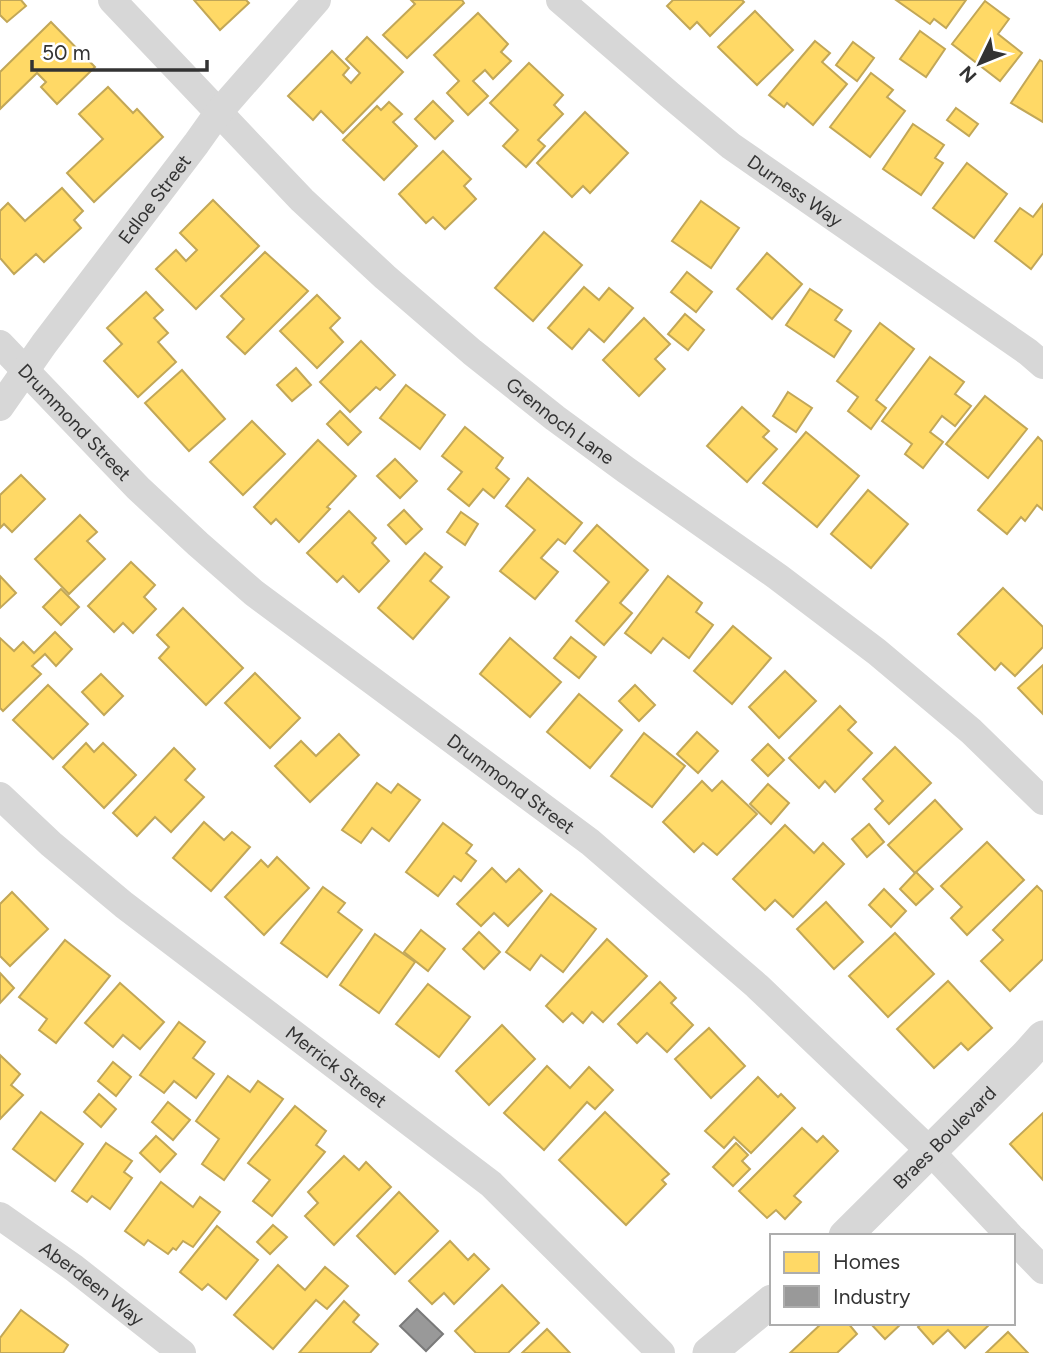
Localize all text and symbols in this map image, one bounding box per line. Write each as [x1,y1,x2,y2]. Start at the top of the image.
scale bar [32,28,206,72]
north arrow [945,28,1015,98]
text: 50 m [42,40,91,65]
text: N [955,61,981,87]
street label: Edloe Street [113,150,196,248]
street label: Durness Way [743,150,847,232]
street label: Drummond Street [13,359,136,486]
street label: Grennoch Lane [501,373,619,470]
street label: Drummond Street [442,729,579,839]
street label: Merrick Street [281,1021,391,1113]
street label: Braes Boulevard [888,1081,1001,1194]
legend [770,1234,1015,1325]
street label: Aberdeen Way [35,1237,148,1331]
text: Homes [833,1249,900,1274]
text: Industry [833,1284,910,1309]

